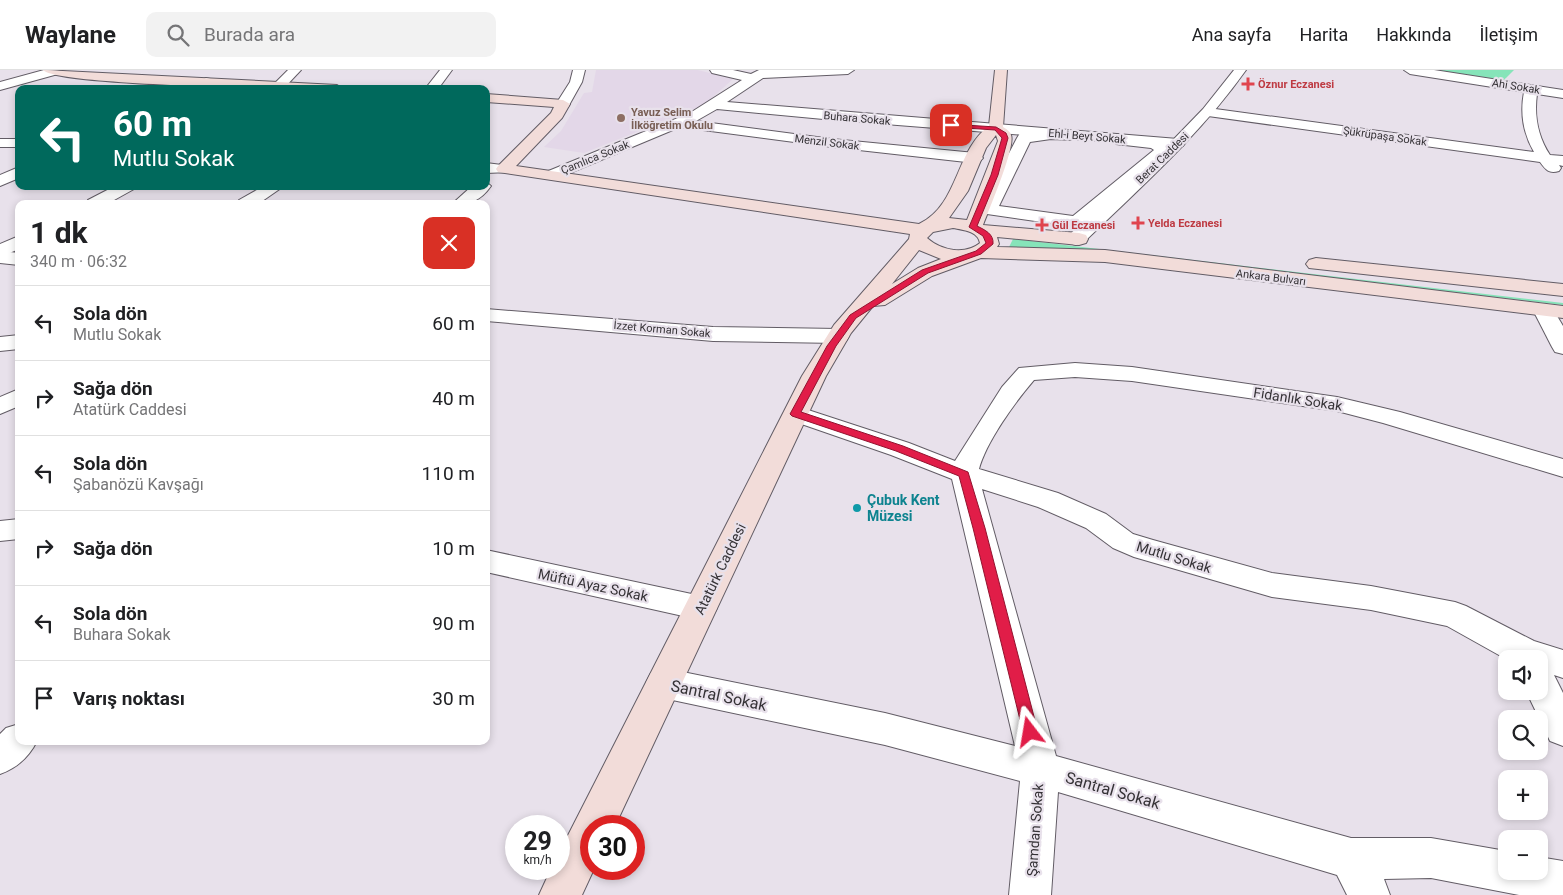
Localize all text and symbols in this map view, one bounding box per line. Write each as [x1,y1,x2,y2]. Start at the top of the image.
search box [146,12,496,57]
text: Waylane [25,21,116,49]
icon: search [164,21,192,49]
text: Burada ara [204,23,295,46]
text: Ana sayfa [1192,24,1271,45]
text: Harita [1299,24,1348,45]
text: Hakkında [1376,24,1451,45]
text: İletişim [1479,24,1538,45]
street label: Ahi Sokak [1491,76,1541,97]
place label: Öznur Eczanesi [1258,77,1334,91]
marker: Öznur Eczanesi [1242,78,1254,90]
text: 60 m [113,104,192,145]
pin [930,104,972,146]
icon: left [30,105,95,170]
place label: Yavuz Selim İlköğretim Okulu [631,106,713,132]
street label: Buhara Sokak [823,109,891,128]
icon: arrive [937,111,965,139]
marker: Yavuz Selim İlköğretim Okulu [615,112,627,124]
street label: Şükrüpaşa Sokak [1342,124,1428,149]
street label: Ehl-i Beyt Sokak [1048,127,1127,146]
street label: Berat Caddesi [1133,130,1191,187]
street label: Menzil Sokak [794,132,860,153]
street label: Çamlıca Sokak [559,138,632,177]
text: Mutlu Sokak [113,146,234,171]
text: 1 dk [30,215,88,250]
button: close [423,217,475,269]
marker: Yelda Eczanesi [1132,217,1144,229]
place label: Yelda Eczanesi [1148,217,1222,230]
marker: Gül Eczanesi [1036,219,1048,231]
place label: Gül Eczanesi [1052,219,1115,232]
text: 340 m · 06:32 [30,252,127,271]
street label: Ankara Bulvarı [1235,267,1307,288]
text: Sola dön [73,302,147,325]
icon: left [30,309,58,337]
text: 60 m [432,312,475,335]
street label: İzzet Korman Sokak [613,319,711,340]
text: Mutlu Sokak [73,325,161,344]
text: Sağa dön [73,377,153,400]
icon: right [30,384,58,412]
street label: Fidanlık Sokak [1252,384,1345,414]
text: 40 m [432,387,475,410]
text: Atatürk Caddesi [73,400,187,419]
text: Sola dön [73,452,147,475]
icon: left [30,459,58,487]
text: 110 m [422,462,475,485]
text: Şabanözü Kavşağı [73,475,204,494]
place label: Çubuk Kent Müzesi [867,492,940,524]
marker: Çubuk Kent Müzesi [851,502,863,514]
street label: Atatürk Caddesi [691,521,749,617]
icon: right [30,534,58,562]
text: Sağa dön [73,537,153,560]
text: 10 m [432,537,475,560]
street label: Mutlu Sokak [1135,538,1214,576]
street label: Müftü Ayaz Sokak [537,566,650,605]
text: Sola dön [73,602,147,625]
icon: left [30,609,58,637]
text: 90 m [432,612,475,635]
text: Buhara Sokak [73,625,171,644]
map controls [1498,650,1548,880]
button: sound [1498,650,1548,700]
street label: Santral Sokak [669,676,769,715]
icon: arrive [30,684,58,712]
text: Varış noktası [73,687,185,710]
text: 30 m [432,687,475,710]
position arrow [1003,705,1055,757]
button: search [1498,710,1548,760]
street label: Santral Sokak [1063,768,1163,813]
button: + [1498,770,1548,820]
street label: Şamdan Sokak [1024,782,1046,877]
speed limit sign: 30 [580,815,645,880]
text: 29 [523,827,552,856]
button: − [1498,830,1548,880]
text: km/h [523,853,552,867]

